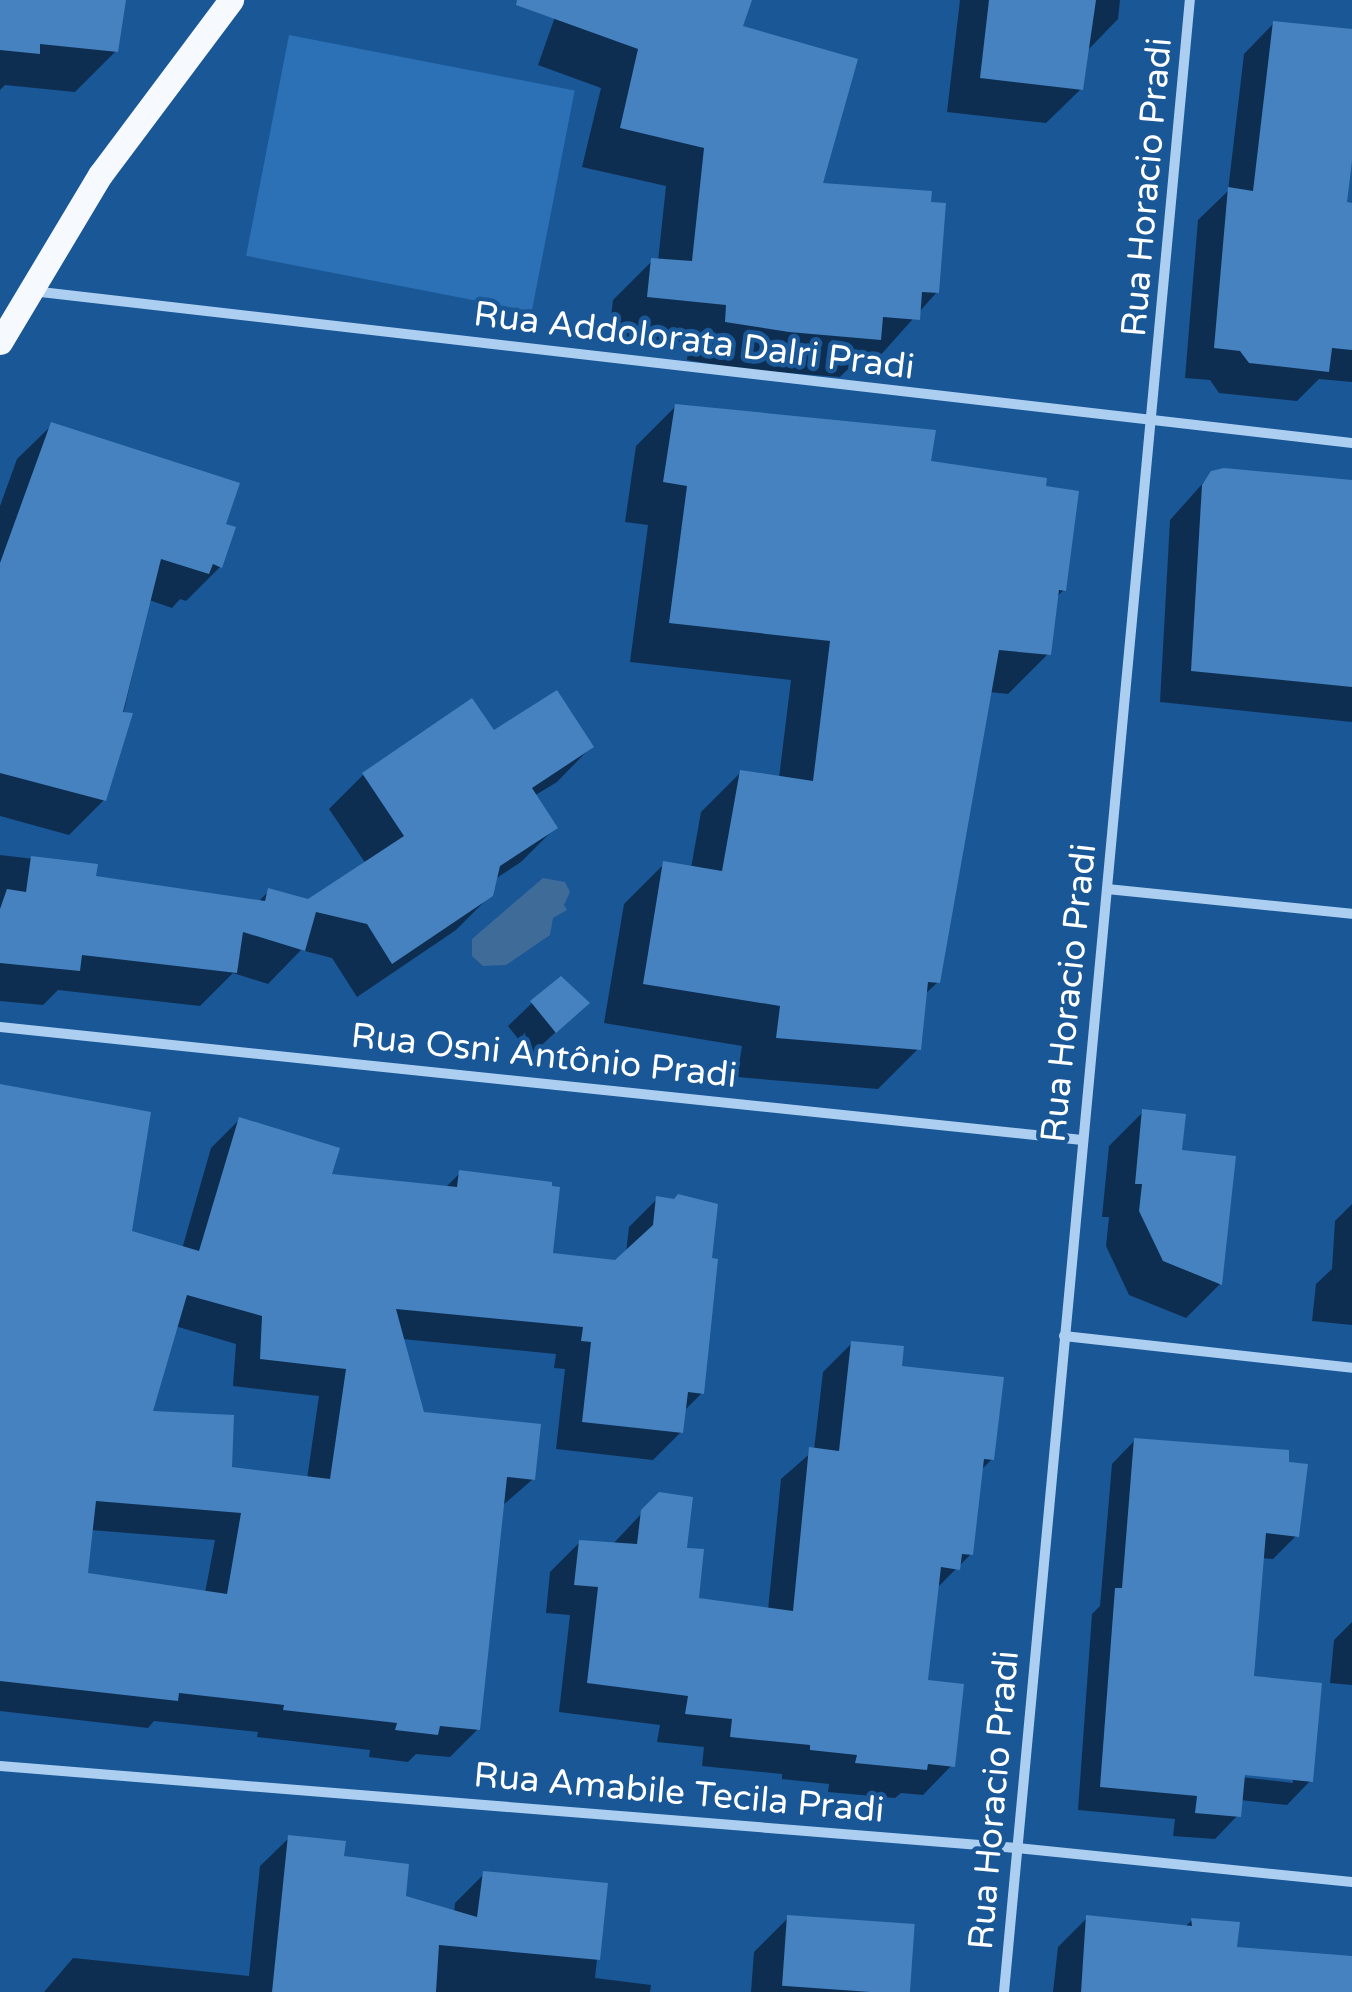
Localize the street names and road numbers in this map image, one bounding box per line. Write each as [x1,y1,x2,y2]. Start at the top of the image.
street label: Rua Horacio Pradi [1113,36,1181,338]
street label: Rua Addolorata Dalri Pradi [471,293,917,389]
street label: Rua Horacio Pradi [1032,842,1106,1144]
street label: Rua Osni Antônio Pradi [349,1015,739,1097]
street label: Rua Horacio Pradi [960,1649,1028,1951]
street label: Rua Amabile Tecila Pradi [472,1754,886,1832]

